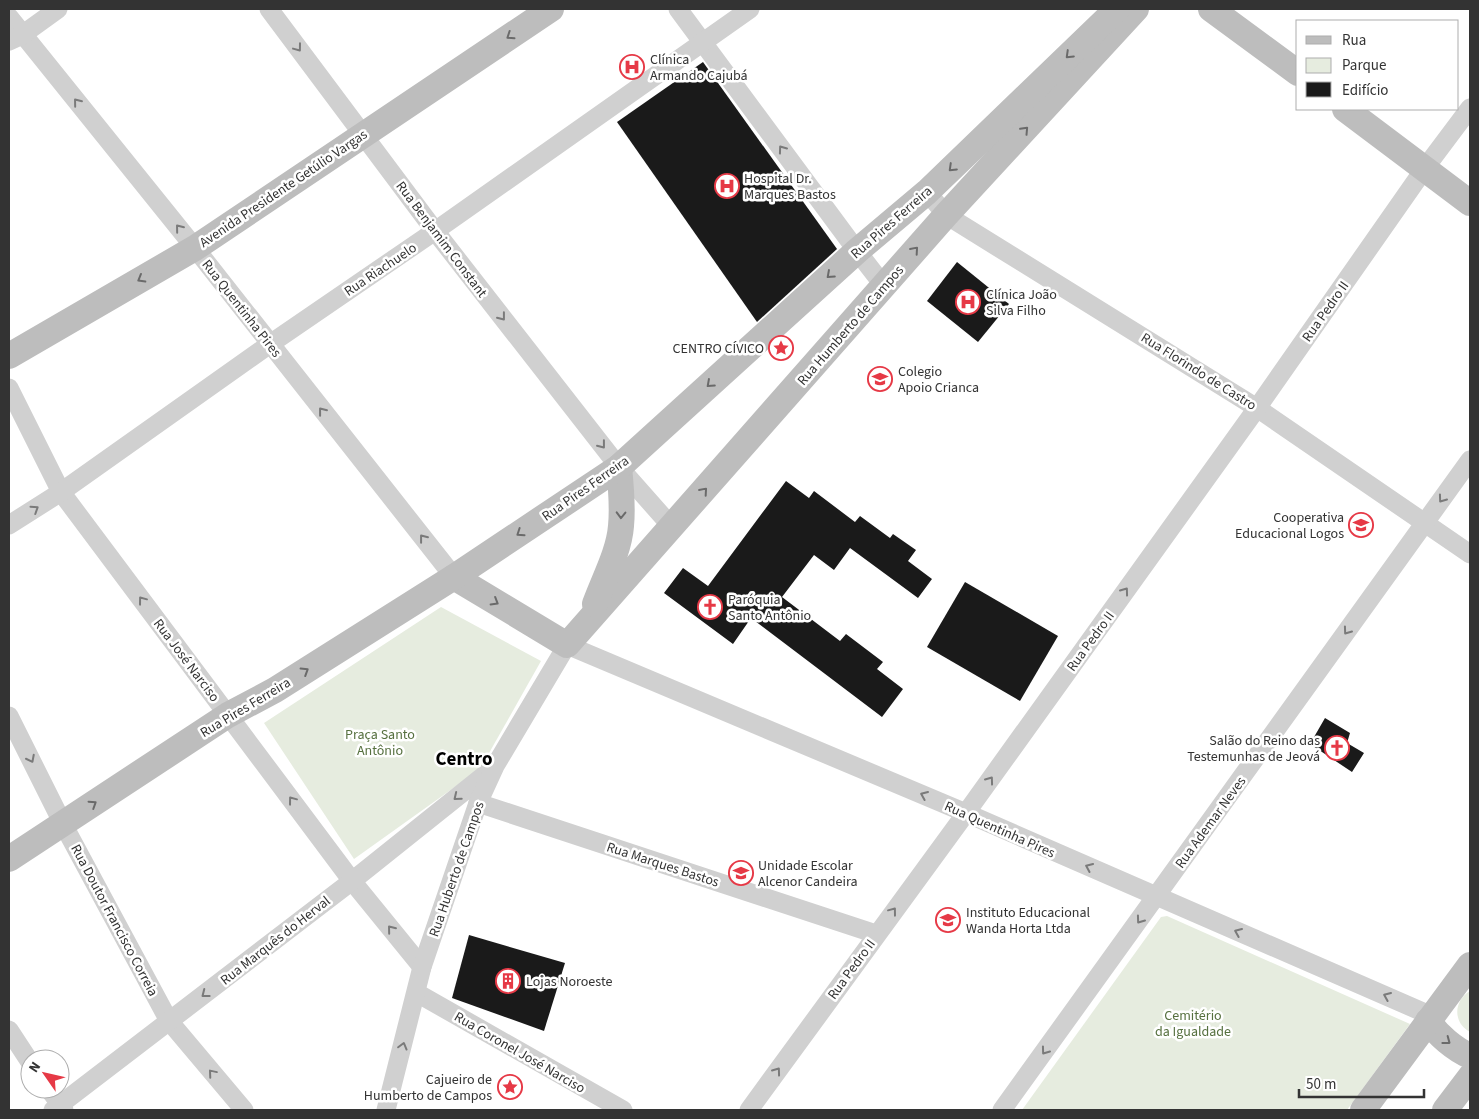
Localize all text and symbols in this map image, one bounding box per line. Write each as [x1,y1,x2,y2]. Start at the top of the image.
legend [1296,20,1459,110]
one-way arrow [507,30,516,39]
text: Rua [1342,30,1366,51]
one-way arrow [292,42,301,52]
one-way arrow [1066,49,1075,58]
place label: Clínica Armando Cajubá [650,50,748,86]
hospital icon: Clínica Armando Cajubá [619,54,645,80]
text: Parque [1342,55,1386,76]
text: Edifício [1342,80,1389,101]
one-way arrow [74,99,82,108]
street label: Avenida Presidente Getúlio Vargas [196,125,372,253]
one-way arrow [1019,127,1028,136]
one-way arrow [779,146,787,155]
one-way arrow [949,162,958,171]
place label: Hospital Dr. Marques Bastos [744,169,836,205]
hospital icon: Hospital Dr. Marques Bastos [714,173,740,199]
street label: Rua Benjamim Constant [391,177,492,302]
street label: Rua Pires Ferreira [846,182,937,264]
one-way arrow [177,225,185,234]
street label: Rua Riachuelo [340,238,421,302]
one-way arrow [910,247,919,256]
street label: Rua Quentinha Pires [197,256,286,362]
street label: Rua Humberto de Campos [793,261,909,390]
one-way arrow [827,269,836,278]
one-way arrow [137,273,146,283]
street label: Rua Pedro II [1297,277,1354,346]
place label: Clínica João Silva Filho [986,285,1057,321]
hospital icon: Clínica João Silva Filho [955,289,981,315]
one-way arrow [496,311,504,320]
street label: Rua Florindo de Castro [1137,328,1260,416]
place icon: CENTRO CÍVICO [768,335,794,361]
place label: CENTRO CÍVICO [673,339,764,359]
place label: Colegio Apoio Crianca [898,362,979,398]
school or university icon: Colegio Apoio Crianca [867,366,893,392]
one-way arrow [706,378,715,387]
one-way arrow [320,408,328,417]
one-way arrow [596,439,604,448]
street label: Rua Pires Ferreira [538,451,633,526]
one-way arrow [698,487,707,496]
one-way arrow [1439,493,1448,503]
one-way arrow [29,505,38,515]
place label: Cooperativa Educacional Logos [1235,508,1344,544]
one-way arrow [616,512,627,520]
school or university icon: Cooperativa Educacional Logos [1348,512,1374,538]
one-way arrow [516,526,525,536]
one-way arrow [420,535,429,544]
one-way arrow [1119,587,1128,597]
place label: Paróquia Santo Antônio [728,590,811,626]
church icon: Paróquia Santo Antônio [697,594,723,620]
one-way arrow [490,595,499,605]
one-way arrow [139,596,148,606]
street label: Rua Pedro II [1062,607,1120,676]
street label: Rua José Narciso [148,615,224,706]
one-way arrow [1344,625,1353,635]
one-way arrow [299,668,309,677]
street label: Rua Pires Ferreira [196,673,295,743]
park label: Praça Santo Antônio [345,725,415,761]
place label: Salão do Reino das Testemunhas de Jeová [1187,731,1320,767]
church icon: Salão do Reino das Testemunhas de Jeová [1324,735,1350,761]
district label: Centro [436,746,492,773]
one-way arrow [25,754,35,763]
street label: Rua Ademar Neves [1171,772,1251,873]
one-way arrow [984,776,993,786]
one-way arrow [454,791,463,799]
one-way arrow [920,791,928,801]
one-way arrow [289,797,298,806]
street label: Rua Quentinha Pires [941,797,1058,863]
street label: Rua Huberto de Campos [424,799,490,940]
one-way arrow [88,801,97,810]
street label: Rua Marques Bastos [604,837,722,893]
street label: Rua Doutor Francisco Correia [65,841,163,1000]
place label: Unidade Escolar Alcenor Candeira [758,856,858,892]
school or university icon: Unidade Escolar Alcenor Candeira [728,860,754,886]
one-way arrow [1085,863,1094,874]
street label: Rua Marquês do Herval [216,891,335,990]
place label: Instituto Educacional Wanda Horta Ltda [966,903,1090,939]
school or university icon: Instituto Educacional Wanda Horta Ltda [935,907,961,933]
one-way arrow [888,908,896,917]
one-way arrow [1137,914,1146,924]
one-way arrow [389,926,397,935]
one-way arrow [1234,928,1243,939]
street label: Rua Pedro II [823,935,881,1004]
building icon: Lojas Noroeste [495,968,521,994]
place label: Lojas Noroeste [526,972,612,992]
one-way arrow [202,988,211,996]
one-way arrow [1383,992,1392,1003]
park label: Cemitério da Igualdade [1155,1006,1231,1042]
street label: Rua Coronel José Narciso [450,1007,589,1099]
one-way arrow [1441,1035,1450,1043]
one-way arrow [397,1043,407,1051]
one-way arrow [1042,1045,1051,1055]
north arrow [20,1049,70,1099]
text: N [24,1058,46,1077]
scale bar [1299,1066,1424,1098]
one-way arrow [771,1067,780,1077]
one-way arrow [209,1069,218,1078]
place label: Cajueiro de Humberto de Campos [364,1070,492,1106]
place icon: Cajueiro de Humberto de Campos [497,1074,523,1100]
text: 50 m [1306,1074,1336,1095]

